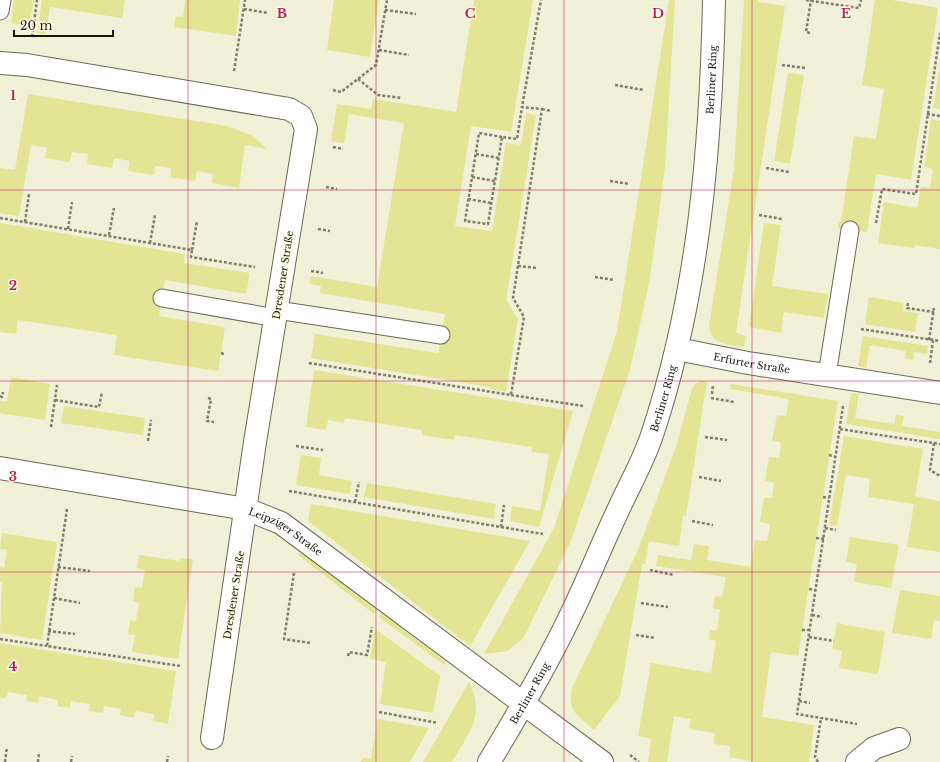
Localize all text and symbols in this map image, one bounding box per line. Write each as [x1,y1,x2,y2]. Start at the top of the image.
text: B [277,5,287,22]
text: C [465,5,476,22]
text: D [652,5,664,22]
text: E [841,5,851,22]
scale bar [14,12,113,38]
text: 20 m [20,18,52,33]
street label: Berliner Ring [703,44,719,115]
text: 1 [10,87,16,104]
street label: Dresdener Straße [270,230,296,320]
text: 2 [9,277,17,294]
street label: Erfurter Straße [712,350,791,376]
street label: Berliner Ring [647,363,679,434]
text: 3 [9,468,17,485]
street label: Leipziger Straße [247,504,325,558]
street label: Dresdener Straße [221,550,247,640]
text: 4 [9,658,18,675]
street label: Berliner Ring [507,659,553,726]

